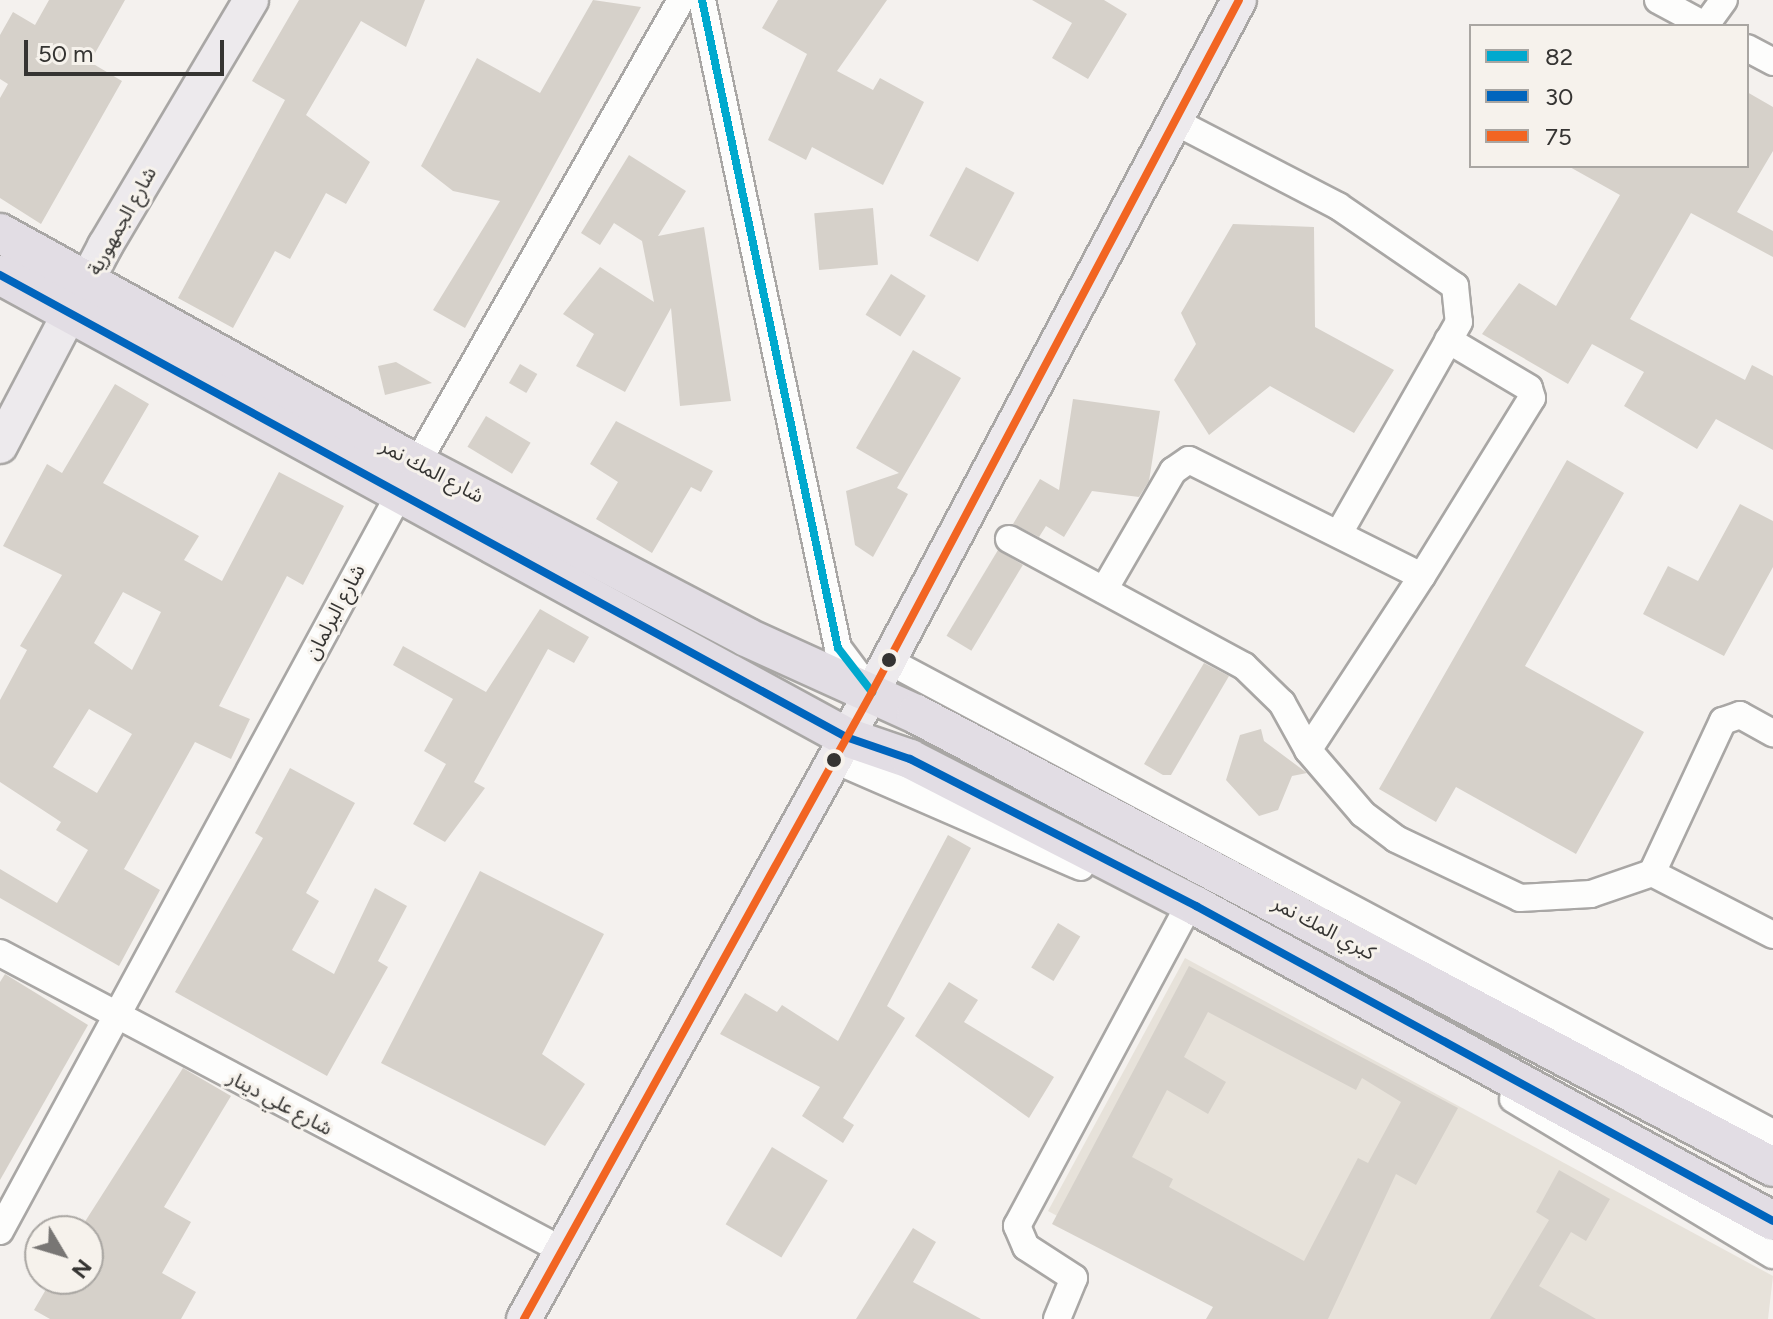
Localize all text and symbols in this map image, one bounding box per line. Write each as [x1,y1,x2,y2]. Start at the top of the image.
scale bar [28,24,228,74]
legend [1469,24,1749,168]
text: 50 m [38,39,94,68]
text: 82 [1545,42,1573,71]
text: 30 [1545,82,1573,111]
text: 75 [1545,122,1572,151]
street label: شارع الجمهورية [82,163,162,279]
street label: شارع المك نمر [376,434,488,508]
street label: شارع البرلمان [300,560,370,664]
unlabelled marker [881,652,897,668]
unlabelled marker [826,752,842,768]
street label: كبري المك نمر [1269,891,1379,965]
street label: شارع علي دينار [224,1065,336,1141]
north arrow [24,1215,104,1295]
text: N [66,1254,98,1284]

